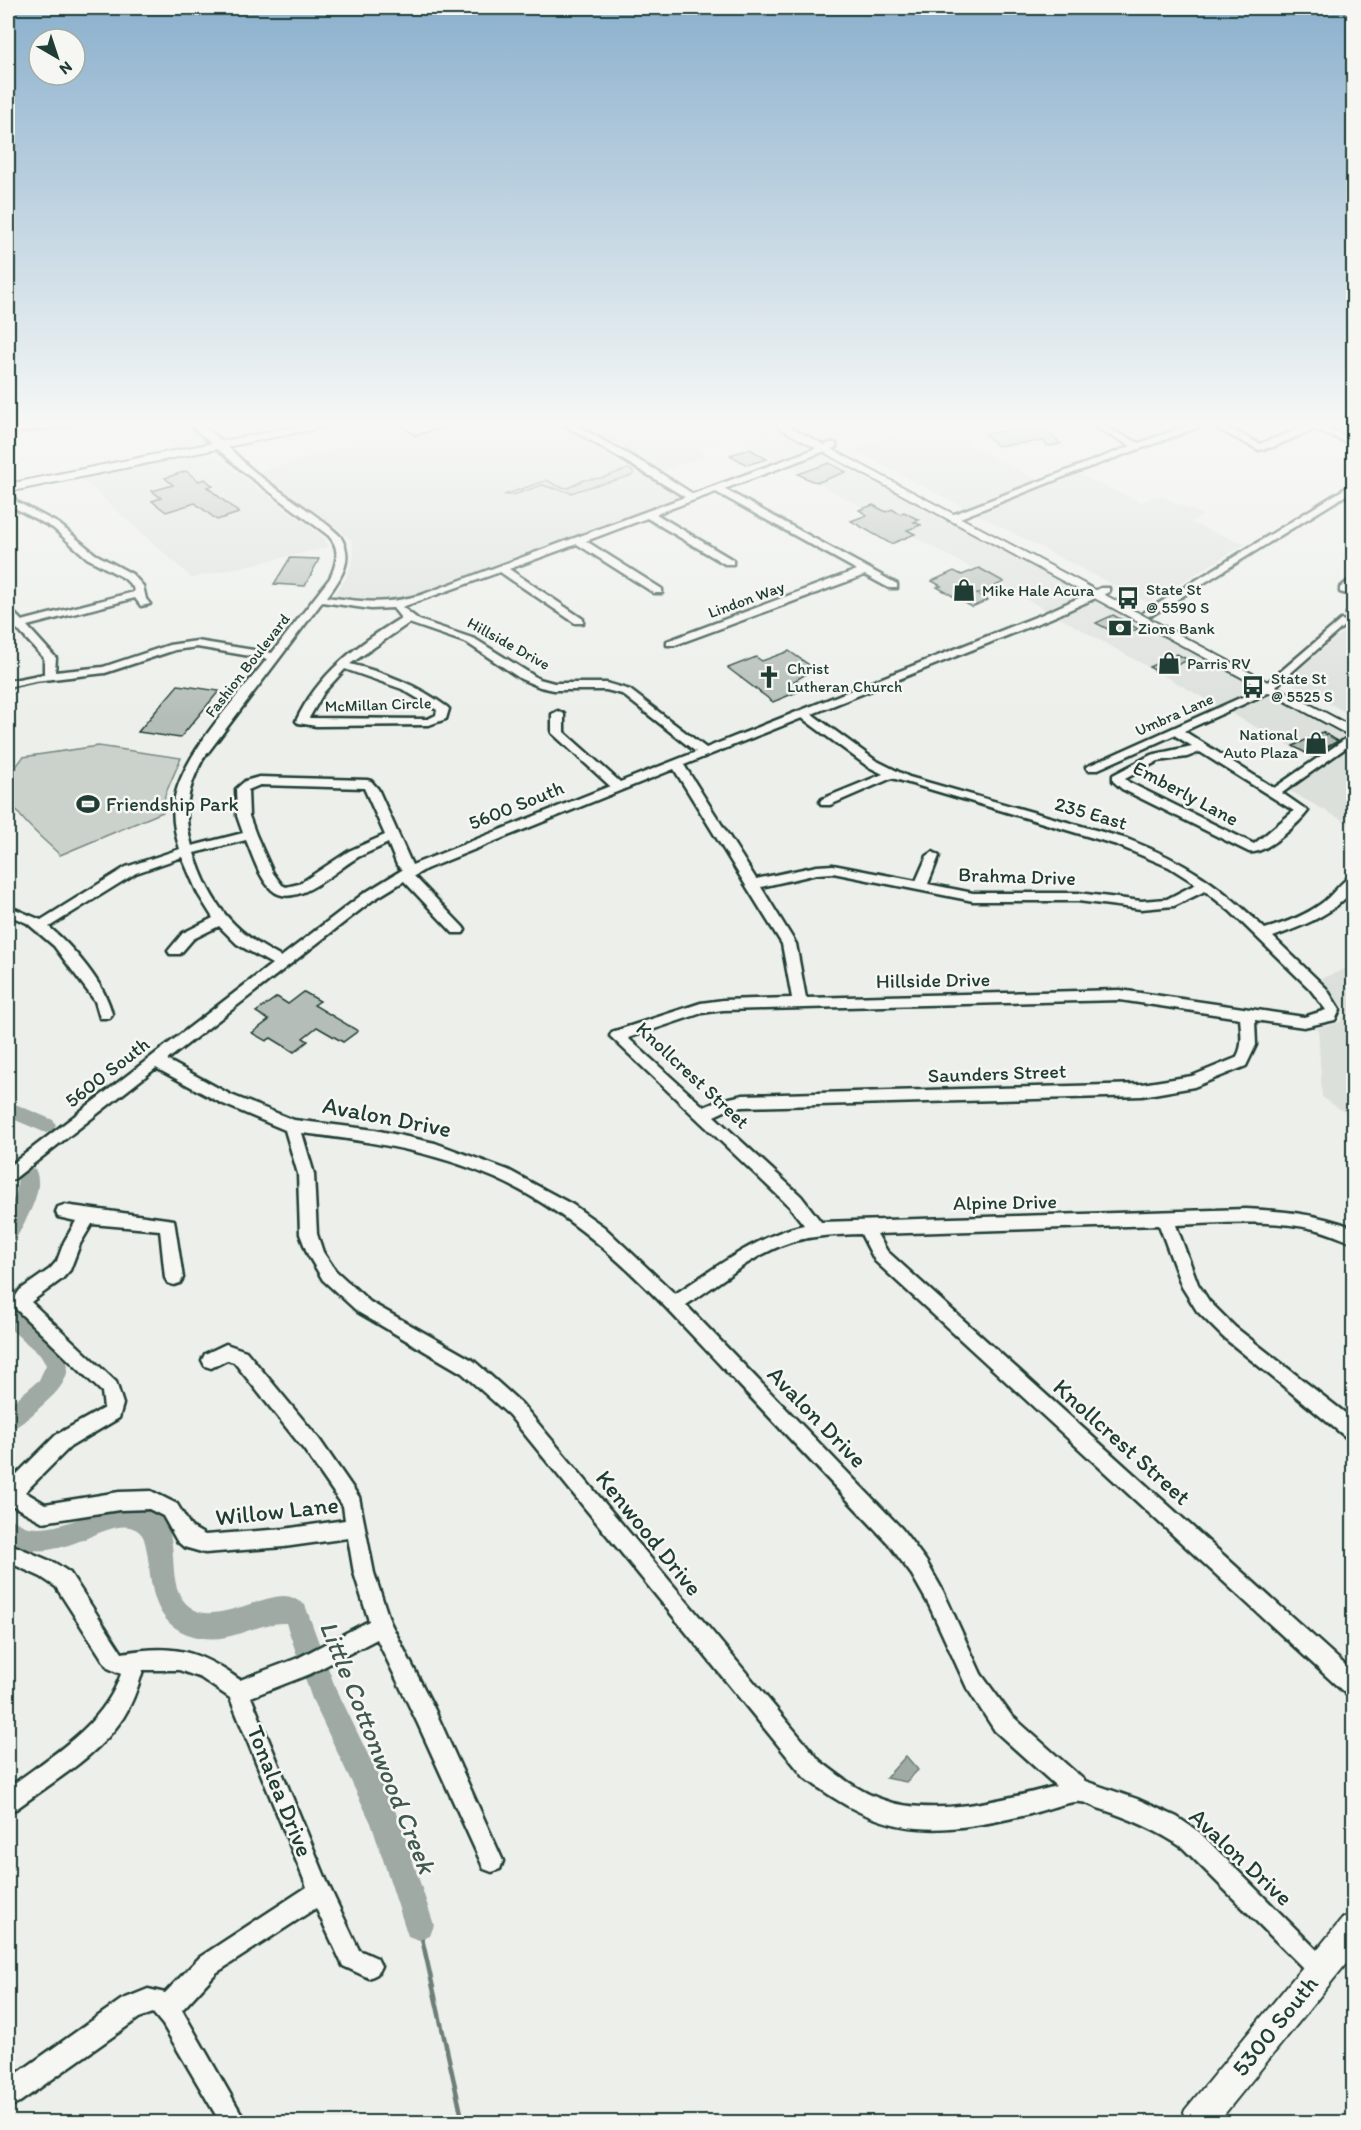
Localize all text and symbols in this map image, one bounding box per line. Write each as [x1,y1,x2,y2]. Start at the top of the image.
north arrow [27,27,87,87]
text: N [56,57,76,79]
street label: Lindon Way [705,577,787,622]
shop icon: Mike Hale Acura [951,577,977,603]
place label: State St @ 5590 S [1146,580,1209,617]
place label: Mike Hale Acura [982,581,1095,600]
bus stop icon: State St @ 5590 S [1115,585,1141,611]
street label: Fashion Boulevard [201,609,294,721]
street label: Hillside Drive [464,613,553,674]
bank icon: Zions Bank [1107,615,1133,641]
place label: Zions Bank [1138,619,1216,638]
shop icon: Parris RV [1156,650,1182,676]
place label: Parris RV [1187,654,1251,673]
place label: Christ Lutheran Church [787,659,902,696]
church icon: Christ Lutheran Church [756,664,782,690]
place label: State St @ 5525 S [1271,669,1333,706]
bus stop icon: State St @ 5525 S [1240,674,1266,700]
street label: Umbra Lane [1132,689,1216,740]
street label: McMillan Circle [324,693,432,716]
place label: National Auto Plaza [1224,725,1299,762]
shop icon: National Auto Plaza [1303,730,1329,756]
street label: Emberly Lane [1129,755,1243,831]
street label: 5600 South [465,775,567,835]
sports icon: Friendship Park [75,791,101,817]
street label: 235 East [1052,791,1130,835]
place label: Friendship Park [106,792,239,816]
street label: Brahma Drive [958,862,1076,890]
street label: Hillside Drive [876,967,990,993]
street label: Knollcrest Street [631,1016,755,1134]
street label: 5600 South [60,1032,154,1112]
street label: Saunders Street [927,1059,1067,1087]
street label: Avalon Drive [320,1090,454,1143]
street label: Alpine Drive [953,1189,1057,1215]
street label: Avalon Drive [762,1360,873,1474]
street label: Knollcrest Street [1048,1372,1197,1511]
street label: Kenwood Drive [590,1464,709,1601]
street label: Willow Lane [214,1490,340,1531]
water label: Little Cottonwood Creek [313,1616,444,1879]
street label: Tonalea Drive [241,1721,320,1861]
street label: Avalon Drive [1184,1801,1299,1912]
street label: 5300 South [1225,1970,1324,2082]

